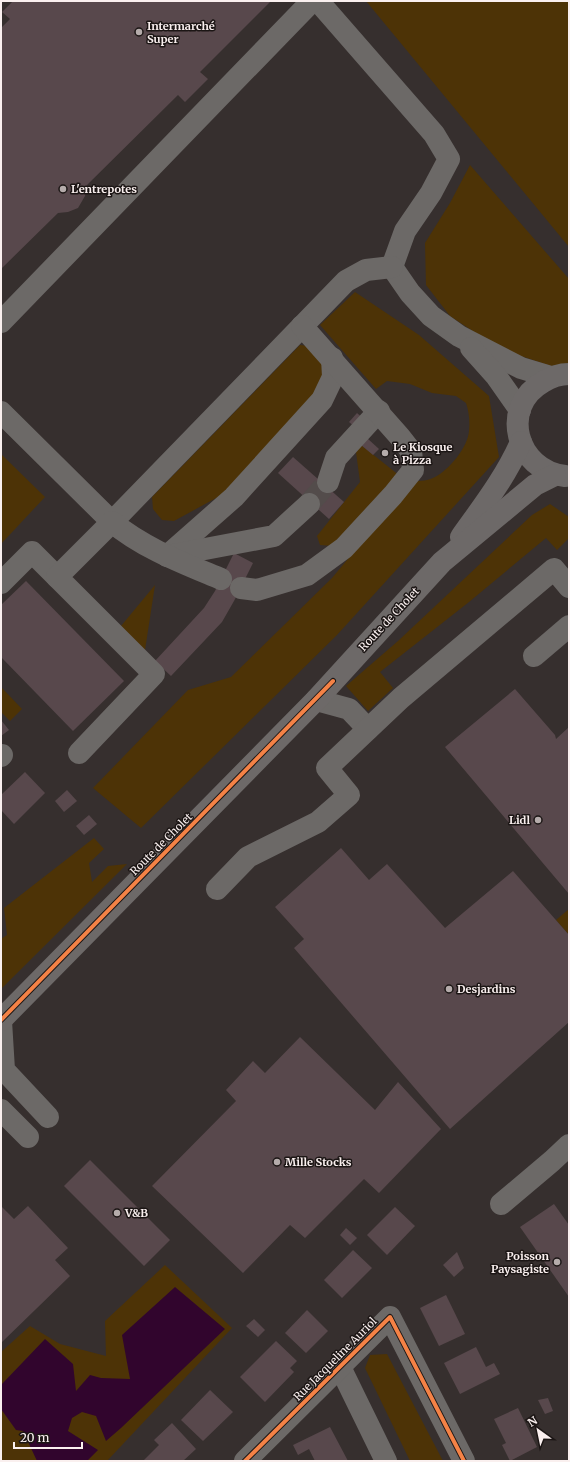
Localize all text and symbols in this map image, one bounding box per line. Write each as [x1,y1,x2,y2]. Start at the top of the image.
place label: Intermarché Super [147,19,215,46]
marker: Intermarché Super [134,27,144,37]
place label: L'entrepotes [71,182,137,196]
marker: L'entrepotes [58,184,68,194]
place label: Le Kiosque à Pizza [393,440,453,467]
marker: Le Kiosque à Pizza [380,448,390,458]
street label: Route de Cholet [356,584,423,654]
street label: Route de Cholet [127,809,196,878]
place label: Lidl [509,813,530,827]
marker: Lidl [533,815,543,825]
place label: Desjardins [457,982,516,996]
marker: Desjardins [444,984,454,994]
place label: Mille Stocks [285,1155,352,1169]
marker: Mille Stocks [272,1157,282,1167]
place label: V&B [124,1206,148,1220]
marker: V&B [112,1208,122,1218]
place label: Poisson Paysagiste [491,1249,550,1276]
marker: Poisson Paysagiste [552,1257,562,1267]
street label: Rue Jacqueline Auriol [290,1314,380,1404]
north arrow [518,1410,558,1450]
text: N [525,1413,540,1430]
scale bar [14,1424,82,1450]
text: 20 m [20,1430,49,1445]

